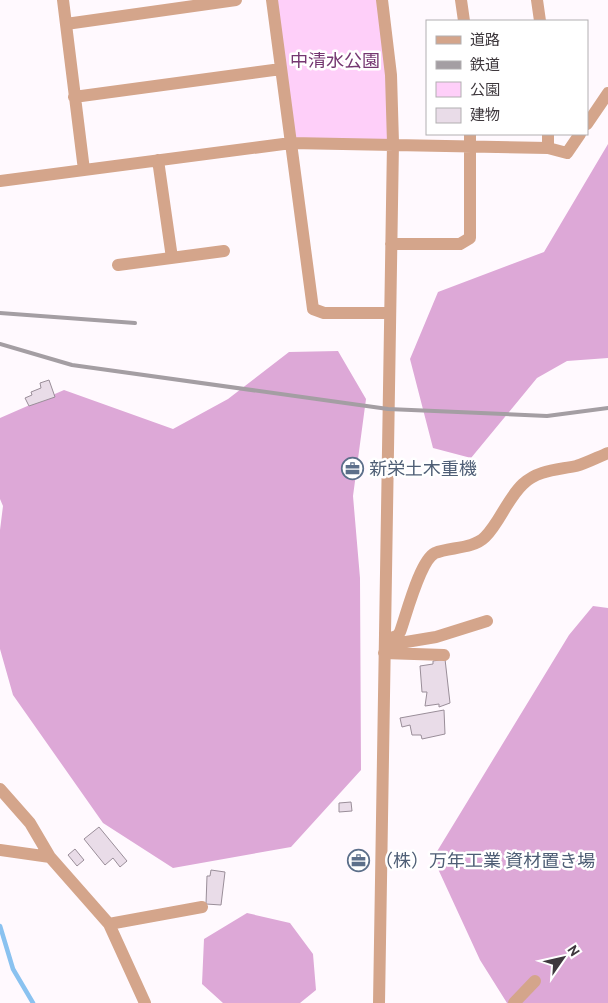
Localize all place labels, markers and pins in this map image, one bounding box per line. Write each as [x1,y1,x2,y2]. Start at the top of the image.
office icon: 新栄土木重機 [341,457,365,481]
place label: 新栄土木重機 [369,459,477,482]
office icon: （株）万年工業 資材置き場 [347,849,371,873]
place label: （株）万年工業 資材置き場 [375,851,595,874]

